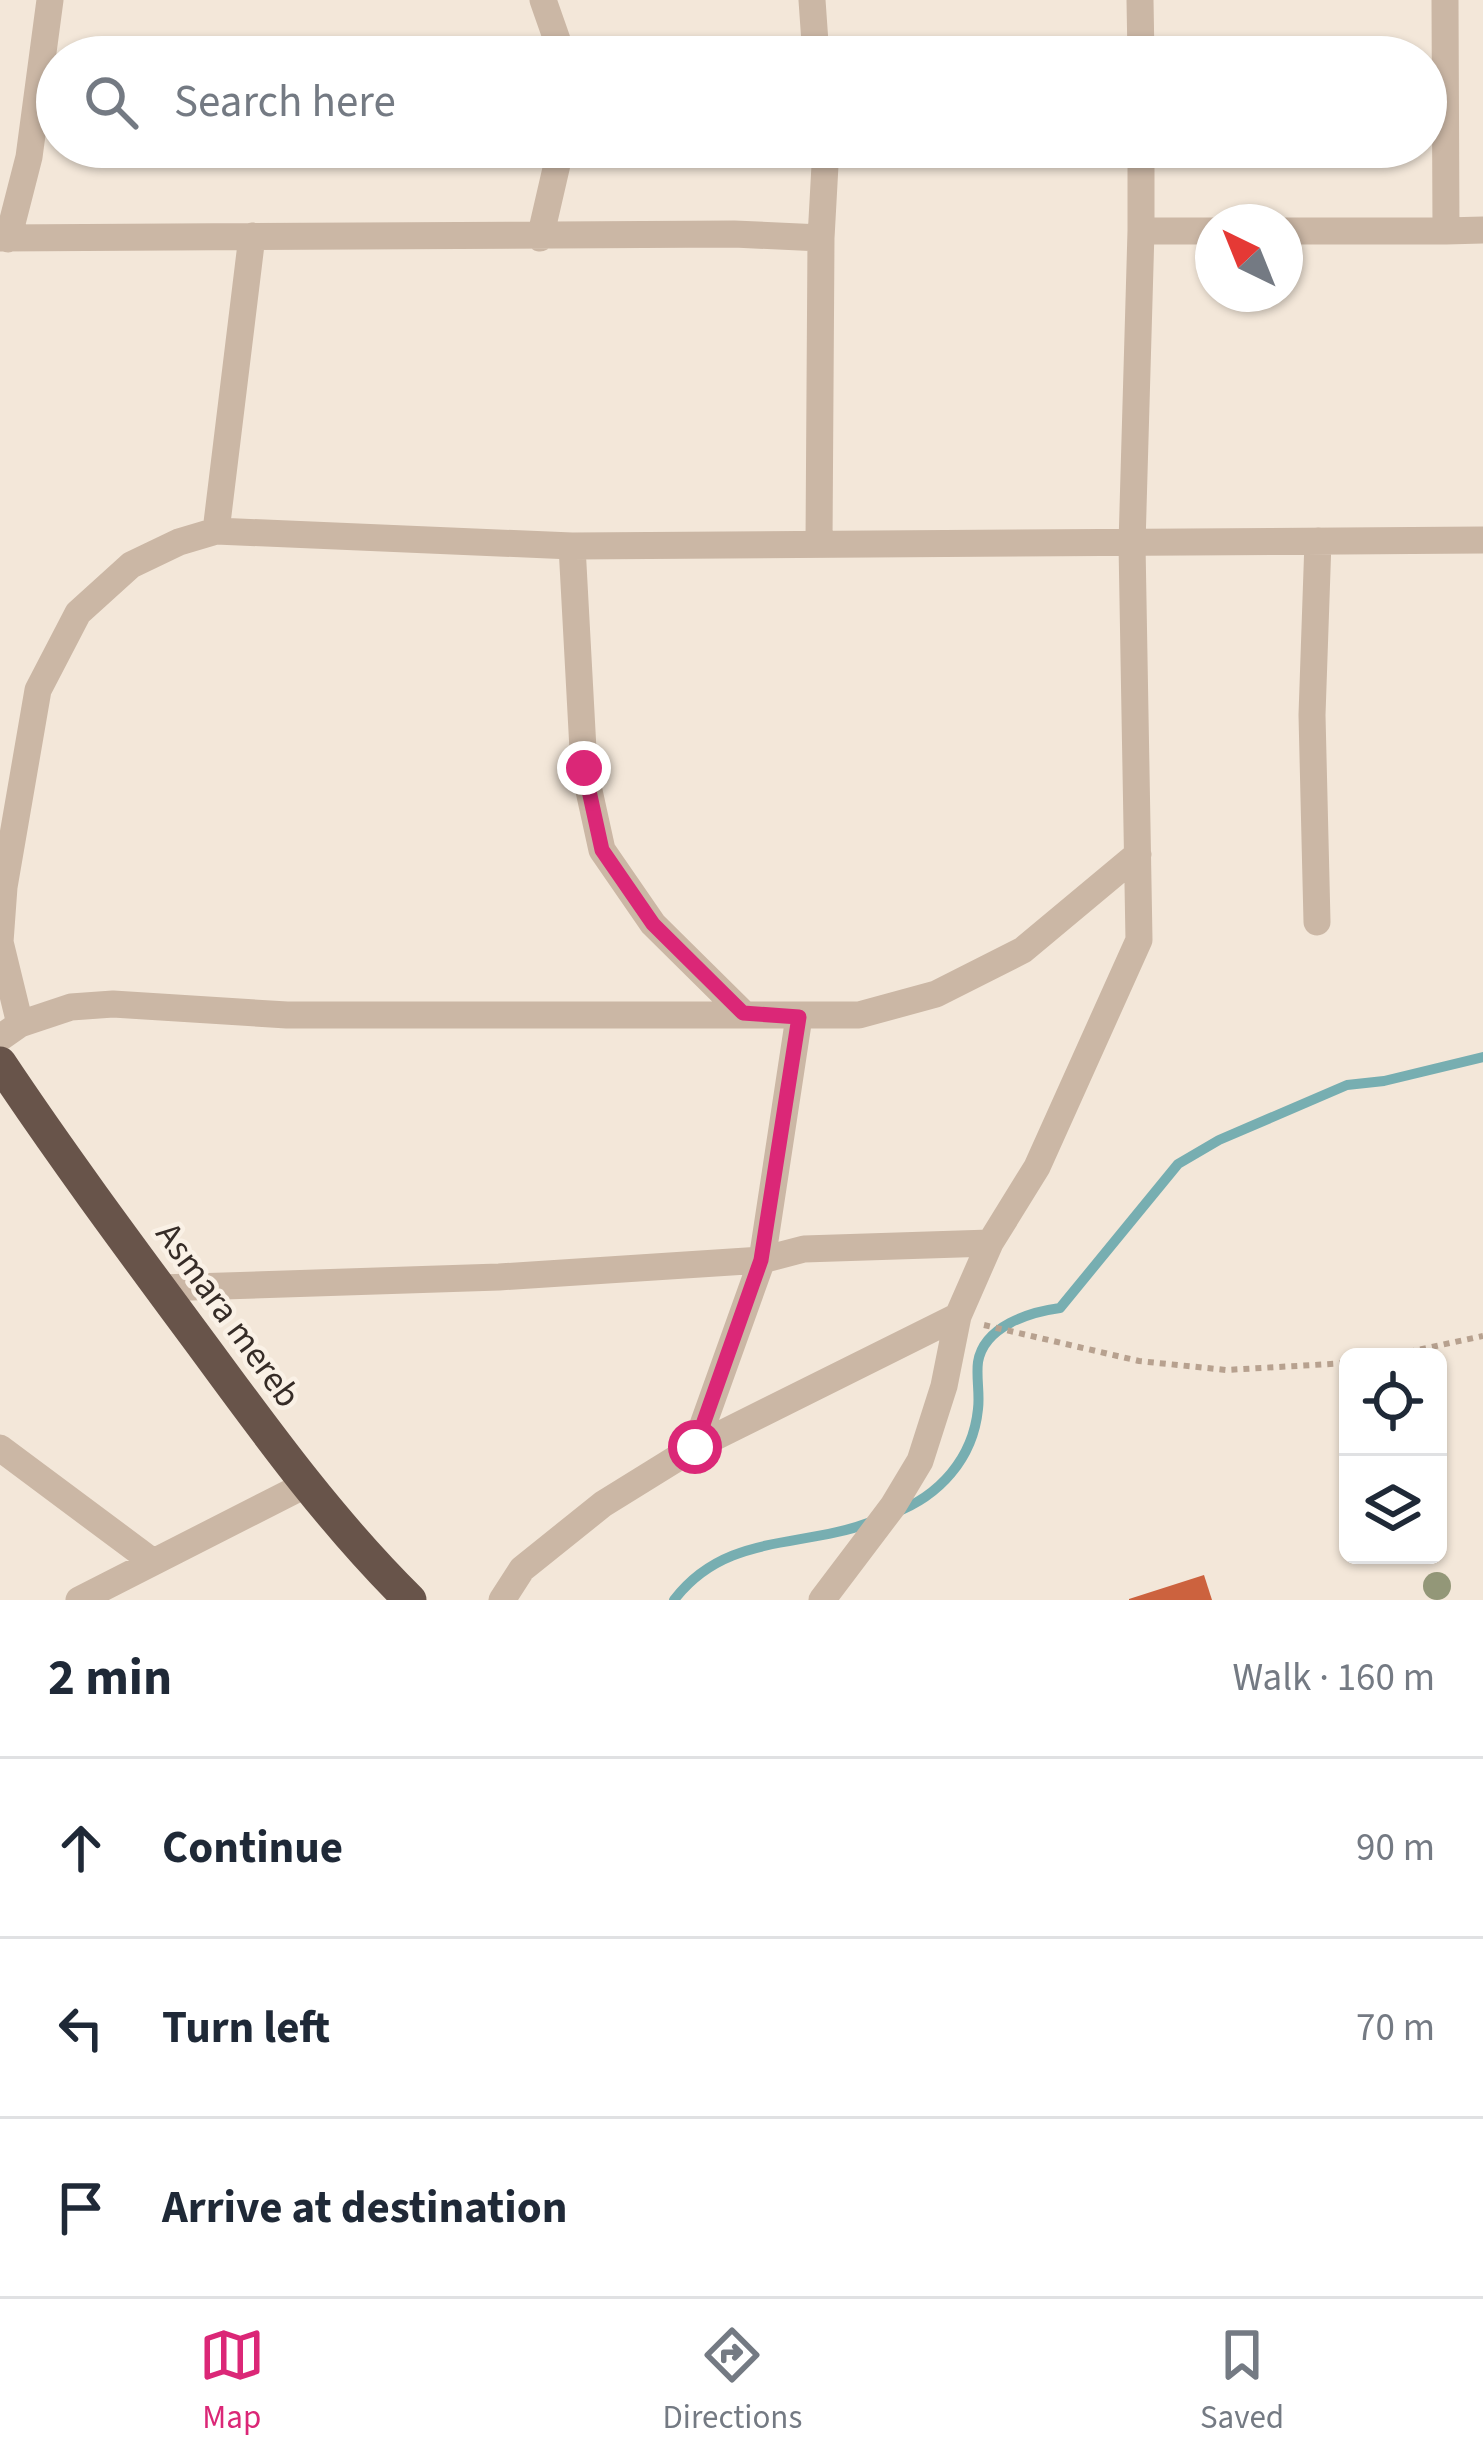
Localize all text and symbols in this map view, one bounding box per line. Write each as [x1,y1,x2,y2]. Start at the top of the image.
search box [36,36,1447,168]
icon: search [78,69,144,135]
text: Search here [174,70,396,134]
north arrow [1195,204,1303,312]
route end [557,741,611,795]
street label: Asmara mereb [143,1212,313,1418]
map controls [1339,1348,1447,1564]
button: locate [1339,1348,1447,1456]
route start [668,1420,722,1474]
button: layers [1339,1456,1447,1564]
text: 2 min [48,1642,172,1714]
text: Walk · 160 m [1232,1650,1435,1706]
icon: ahead [48,1815,114,1881]
text: Continue [162,1816,343,1880]
text: 90 m [1356,1820,1435,1876]
icon: left [48,1995,114,2061]
text: Turn left [162,1996,330,2060]
text: 70 m [1356,2000,1435,2056]
icon: arrive [48,2175,114,2241]
text: Arrive at destination [162,2176,567,2240]
tab: Map [199,2322,265,2441]
tab: Directions [663,2322,802,2441]
tab: Saved [1200,2322,1284,2441]

